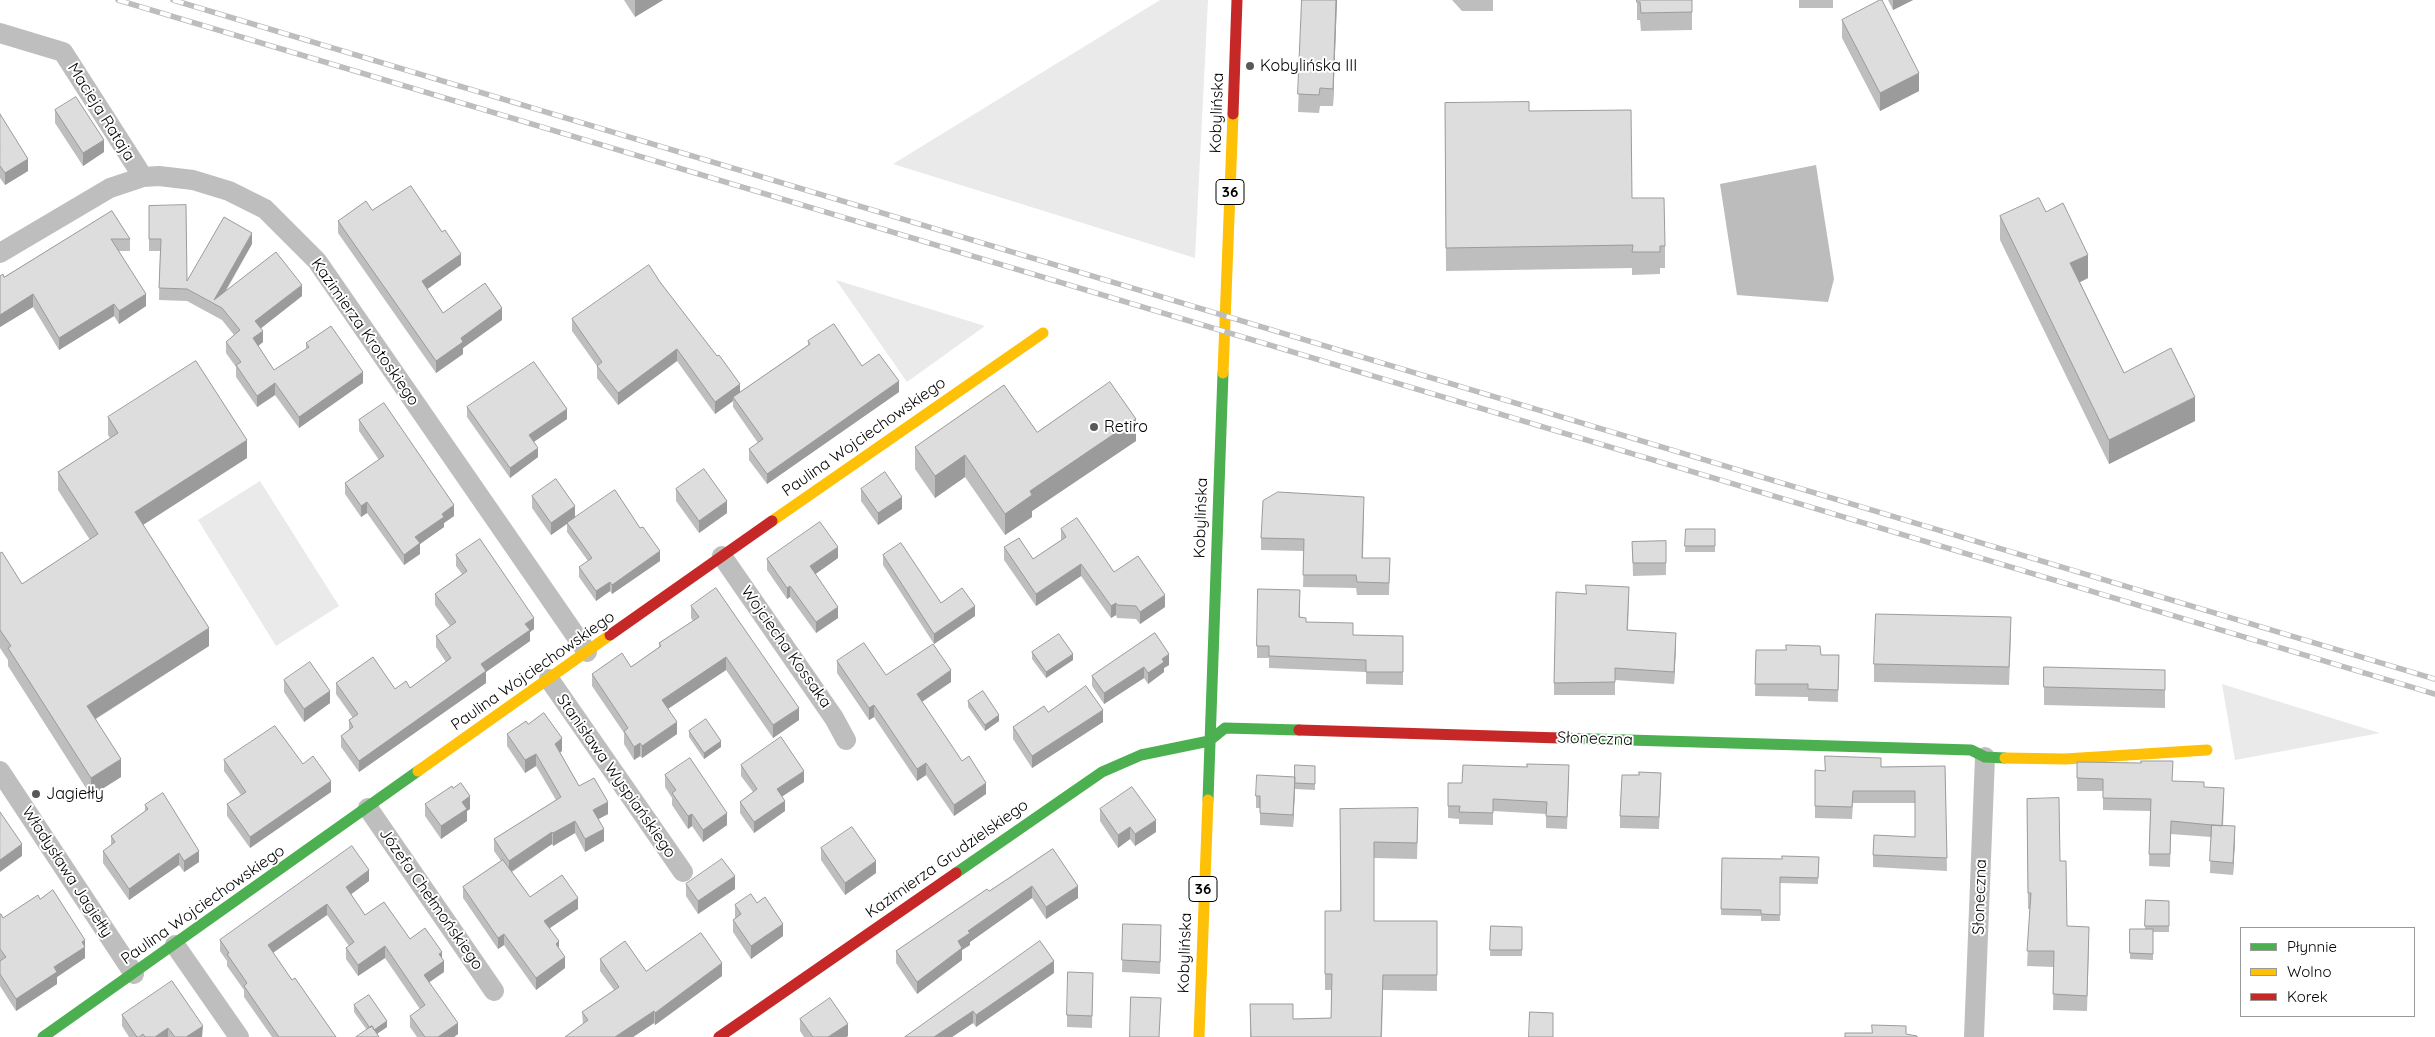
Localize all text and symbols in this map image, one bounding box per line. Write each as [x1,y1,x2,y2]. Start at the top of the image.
place label: Kobylińska III [1260,56,1357,76]
street label: Macieja Rataja [63,60,139,164]
marker: Kobylińska III [1244,60,1256,72]
street label: Kobylińska [1206,72,1228,154]
road number: 36 [1216,180,1244,204]
street label: Kazimierza Krotoskiego [307,255,423,409]
street label: Paulina Wojciechowskiego [779,373,949,501]
place label: Retiro [1104,417,1148,437]
marker: Retiro [1088,421,1100,433]
street label: Kobylińska [1190,477,1212,559]
street label: Wojciecha Kossaka [737,582,835,712]
street label: Paulina Wojciechowskiego [448,607,618,735]
street label: Stanisława Wyspiańskiego [552,690,680,862]
street label: Słoneczna [1557,728,1633,750]
place label: Jagiełły [46,784,104,804]
marker: Jagiełły [30,788,42,800]
street label: Kazimierza Grudzielskiego [862,795,1032,923]
street label: Władysława Jagiełły [17,803,117,941]
street label: Józefa Chełmońskiego [375,824,487,974]
street label: Paulina Wojciechowskiego [118,841,288,969]
street label: Słoneczna [1969,859,1991,935]
road number: 36 [1189,876,1217,902]
street label: Kobylińska [1174,912,1196,994]
legend [2240,927,2415,1017]
text: Płynnie [2287,937,2337,956]
text: Wolno [2287,962,2332,981]
text: Korek [2287,987,2328,1006]

